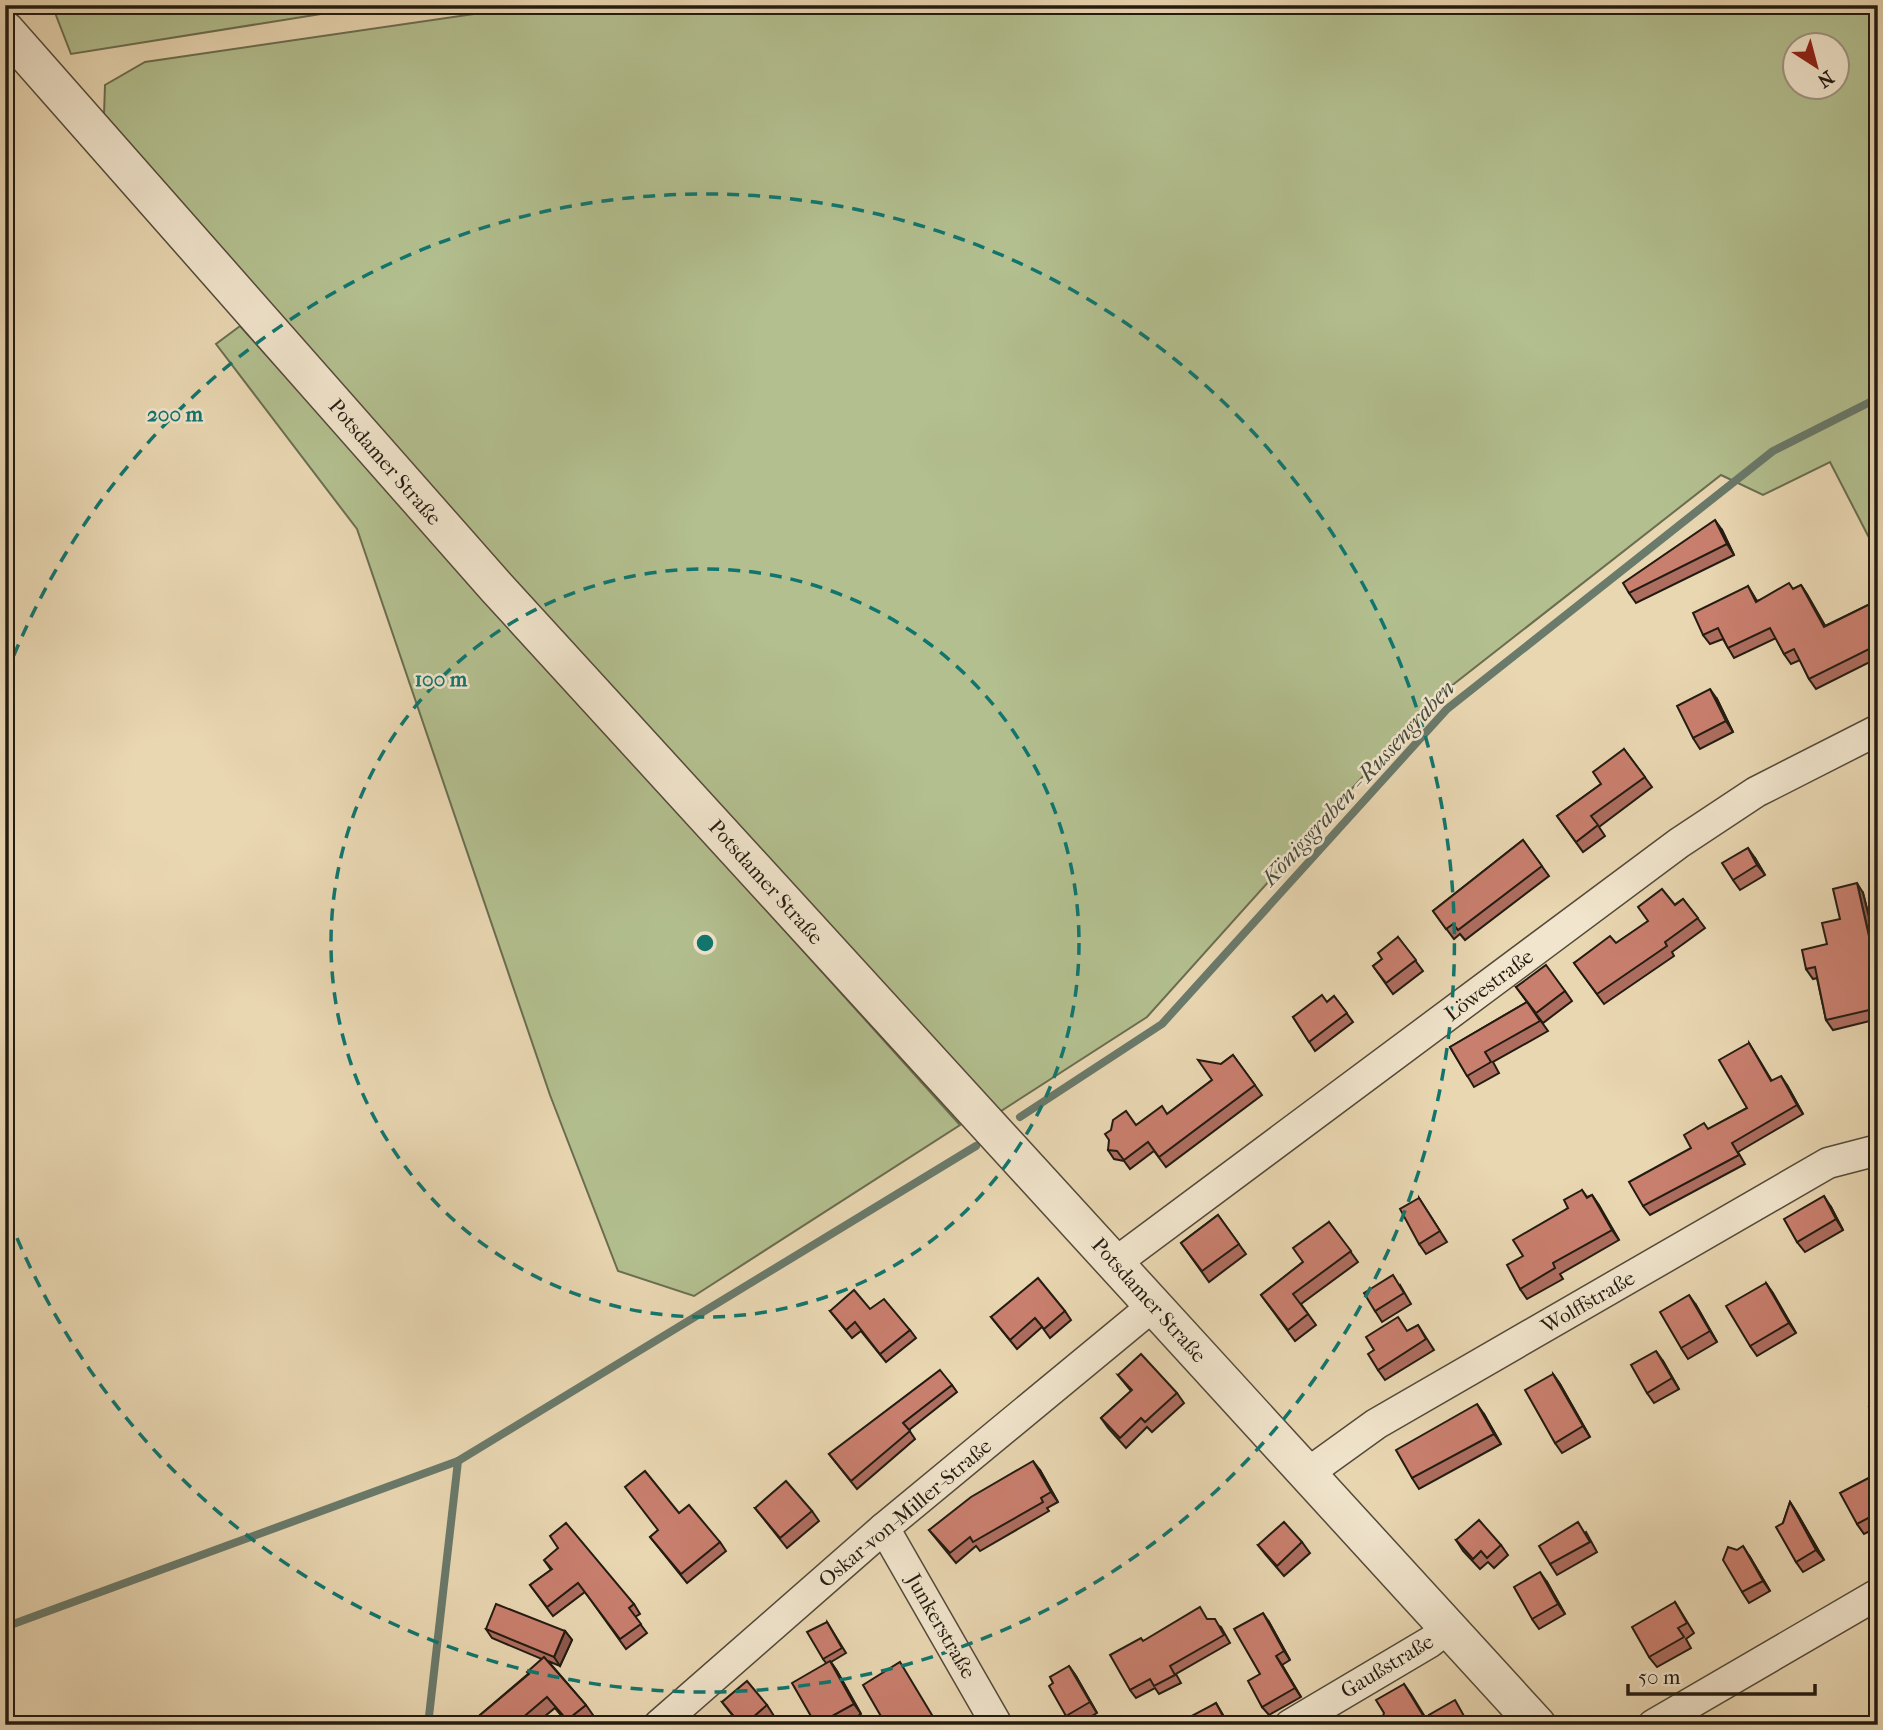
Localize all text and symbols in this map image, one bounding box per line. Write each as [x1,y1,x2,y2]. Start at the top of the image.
north arrow [1782,32,1852,102]
text: N [1813,66,1838,92]
street label: Potsdamer Straße [324,394,446,530]
text: 200 m [147,402,204,426]
text: 100 m [415,667,468,691]
water label: Königsgraben - Russengraben [1254,675,1460,893]
street label: Potsdamer Straße [704,815,828,949]
centre of rings [693,931,717,955]
street label: Löwestraße [1440,944,1538,1026]
street label: Potsdamer Straße [1087,1233,1211,1367]
street label: Wolffstraße [1536,1266,1639,1339]
street label: Oskar-von-Miller-Straße [814,1434,996,1592]
street label: Junkerstraße [900,1568,981,1683]
street label: Gaußstraße [1336,1629,1438,1703]
scale bar [1628,1653,1815,1697]
text: 50 m [1638,1665,1681,1689]

